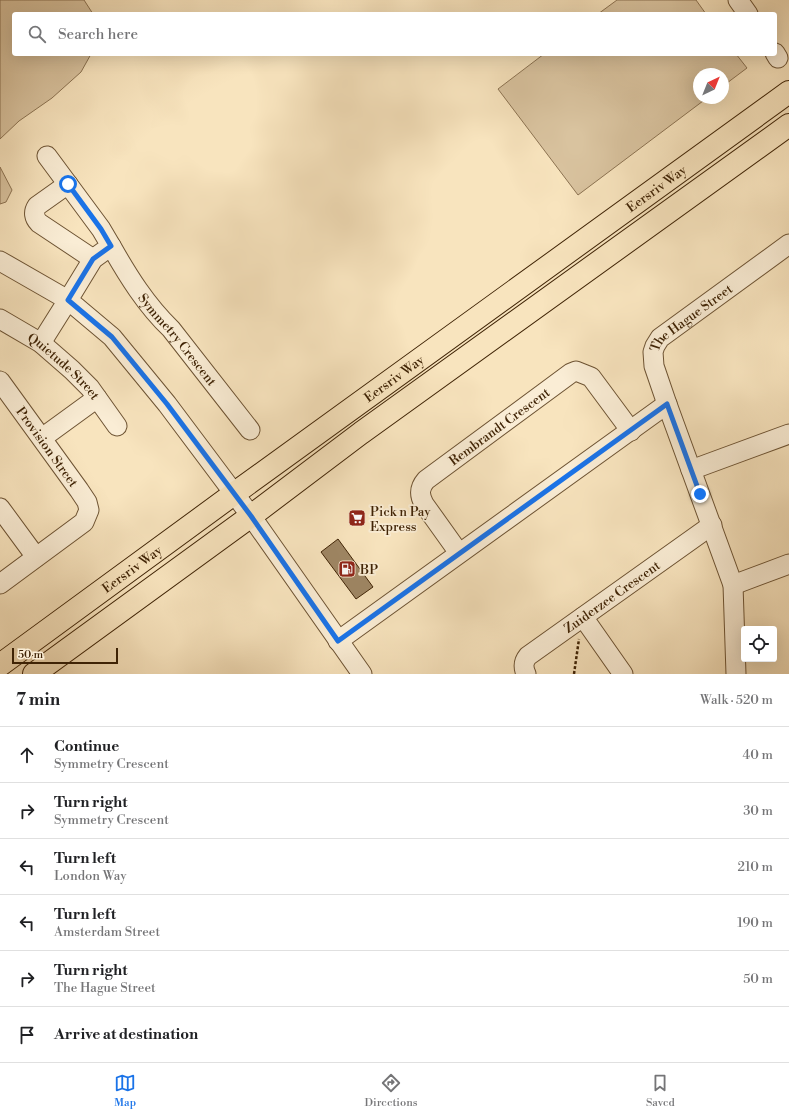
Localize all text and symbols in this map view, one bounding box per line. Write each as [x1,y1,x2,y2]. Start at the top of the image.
search box [12,12,777,56]
icon: search [26,23,48,45]
text: Search here [58,25,138,44]
north arrow [693,68,729,104]
street label: Eersriv Way [624,162,690,216]
route start [59,175,77,193]
street label: The Hague Street [647,281,736,354]
street label: Symmetry Crescent [134,291,220,390]
street label: Quietude Street [25,330,103,403]
street label: Eersriv Way [361,352,428,406]
street label: Rembrandt Crescent [446,384,553,469]
street label: Provision Street [12,404,81,491]
route end [691,485,709,503]
place label: Pick n Pay Express [370,504,431,535]
supermarket icon: Pick n Pay Express [347,508,367,528]
street label: Eersriv Way [99,542,166,597]
street label: Zuiderzee Crescent [561,557,664,637]
fuel station icon: BP [337,559,357,579]
place label: BP [359,562,378,578]
map controls [741,626,777,662]
button: locate [741,626,777,662]
scale bar [12,646,118,665]
text: 50 m [18,648,43,662]
text: 7 min [16,689,60,711]
text: Walk · 520 m [700,692,773,708]
text: Continue [54,737,119,756]
icon: ahead [16,744,38,766]
text: 40 m [743,747,773,763]
text: Symmetry Crescent [54,756,169,772]
text: Turn right [54,793,128,812]
icon: right [16,800,38,822]
text: 30 m [743,803,773,819]
text: Symmetry Crescent [54,812,169,828]
text: Turn left [54,849,116,868]
icon: left [16,856,38,878]
text: 210 m [738,859,773,875]
text: London Way [54,868,127,884]
text: Turn left [54,905,116,924]
icon: left [16,912,38,934]
text: 190 m [737,915,773,931]
text: Amsterdam Street [54,924,160,940]
text: Turn right [54,961,128,980]
icon: right [16,968,38,990]
text: 50 m [743,971,773,987]
text: The Hague Street [54,980,156,996]
icon: arrive [16,1024,38,1046]
text: Arrive at destination [54,1025,198,1044]
tab: Map [114,1072,136,1110]
tab: Directions [365,1072,418,1110]
tab: Saved [646,1072,675,1110]

